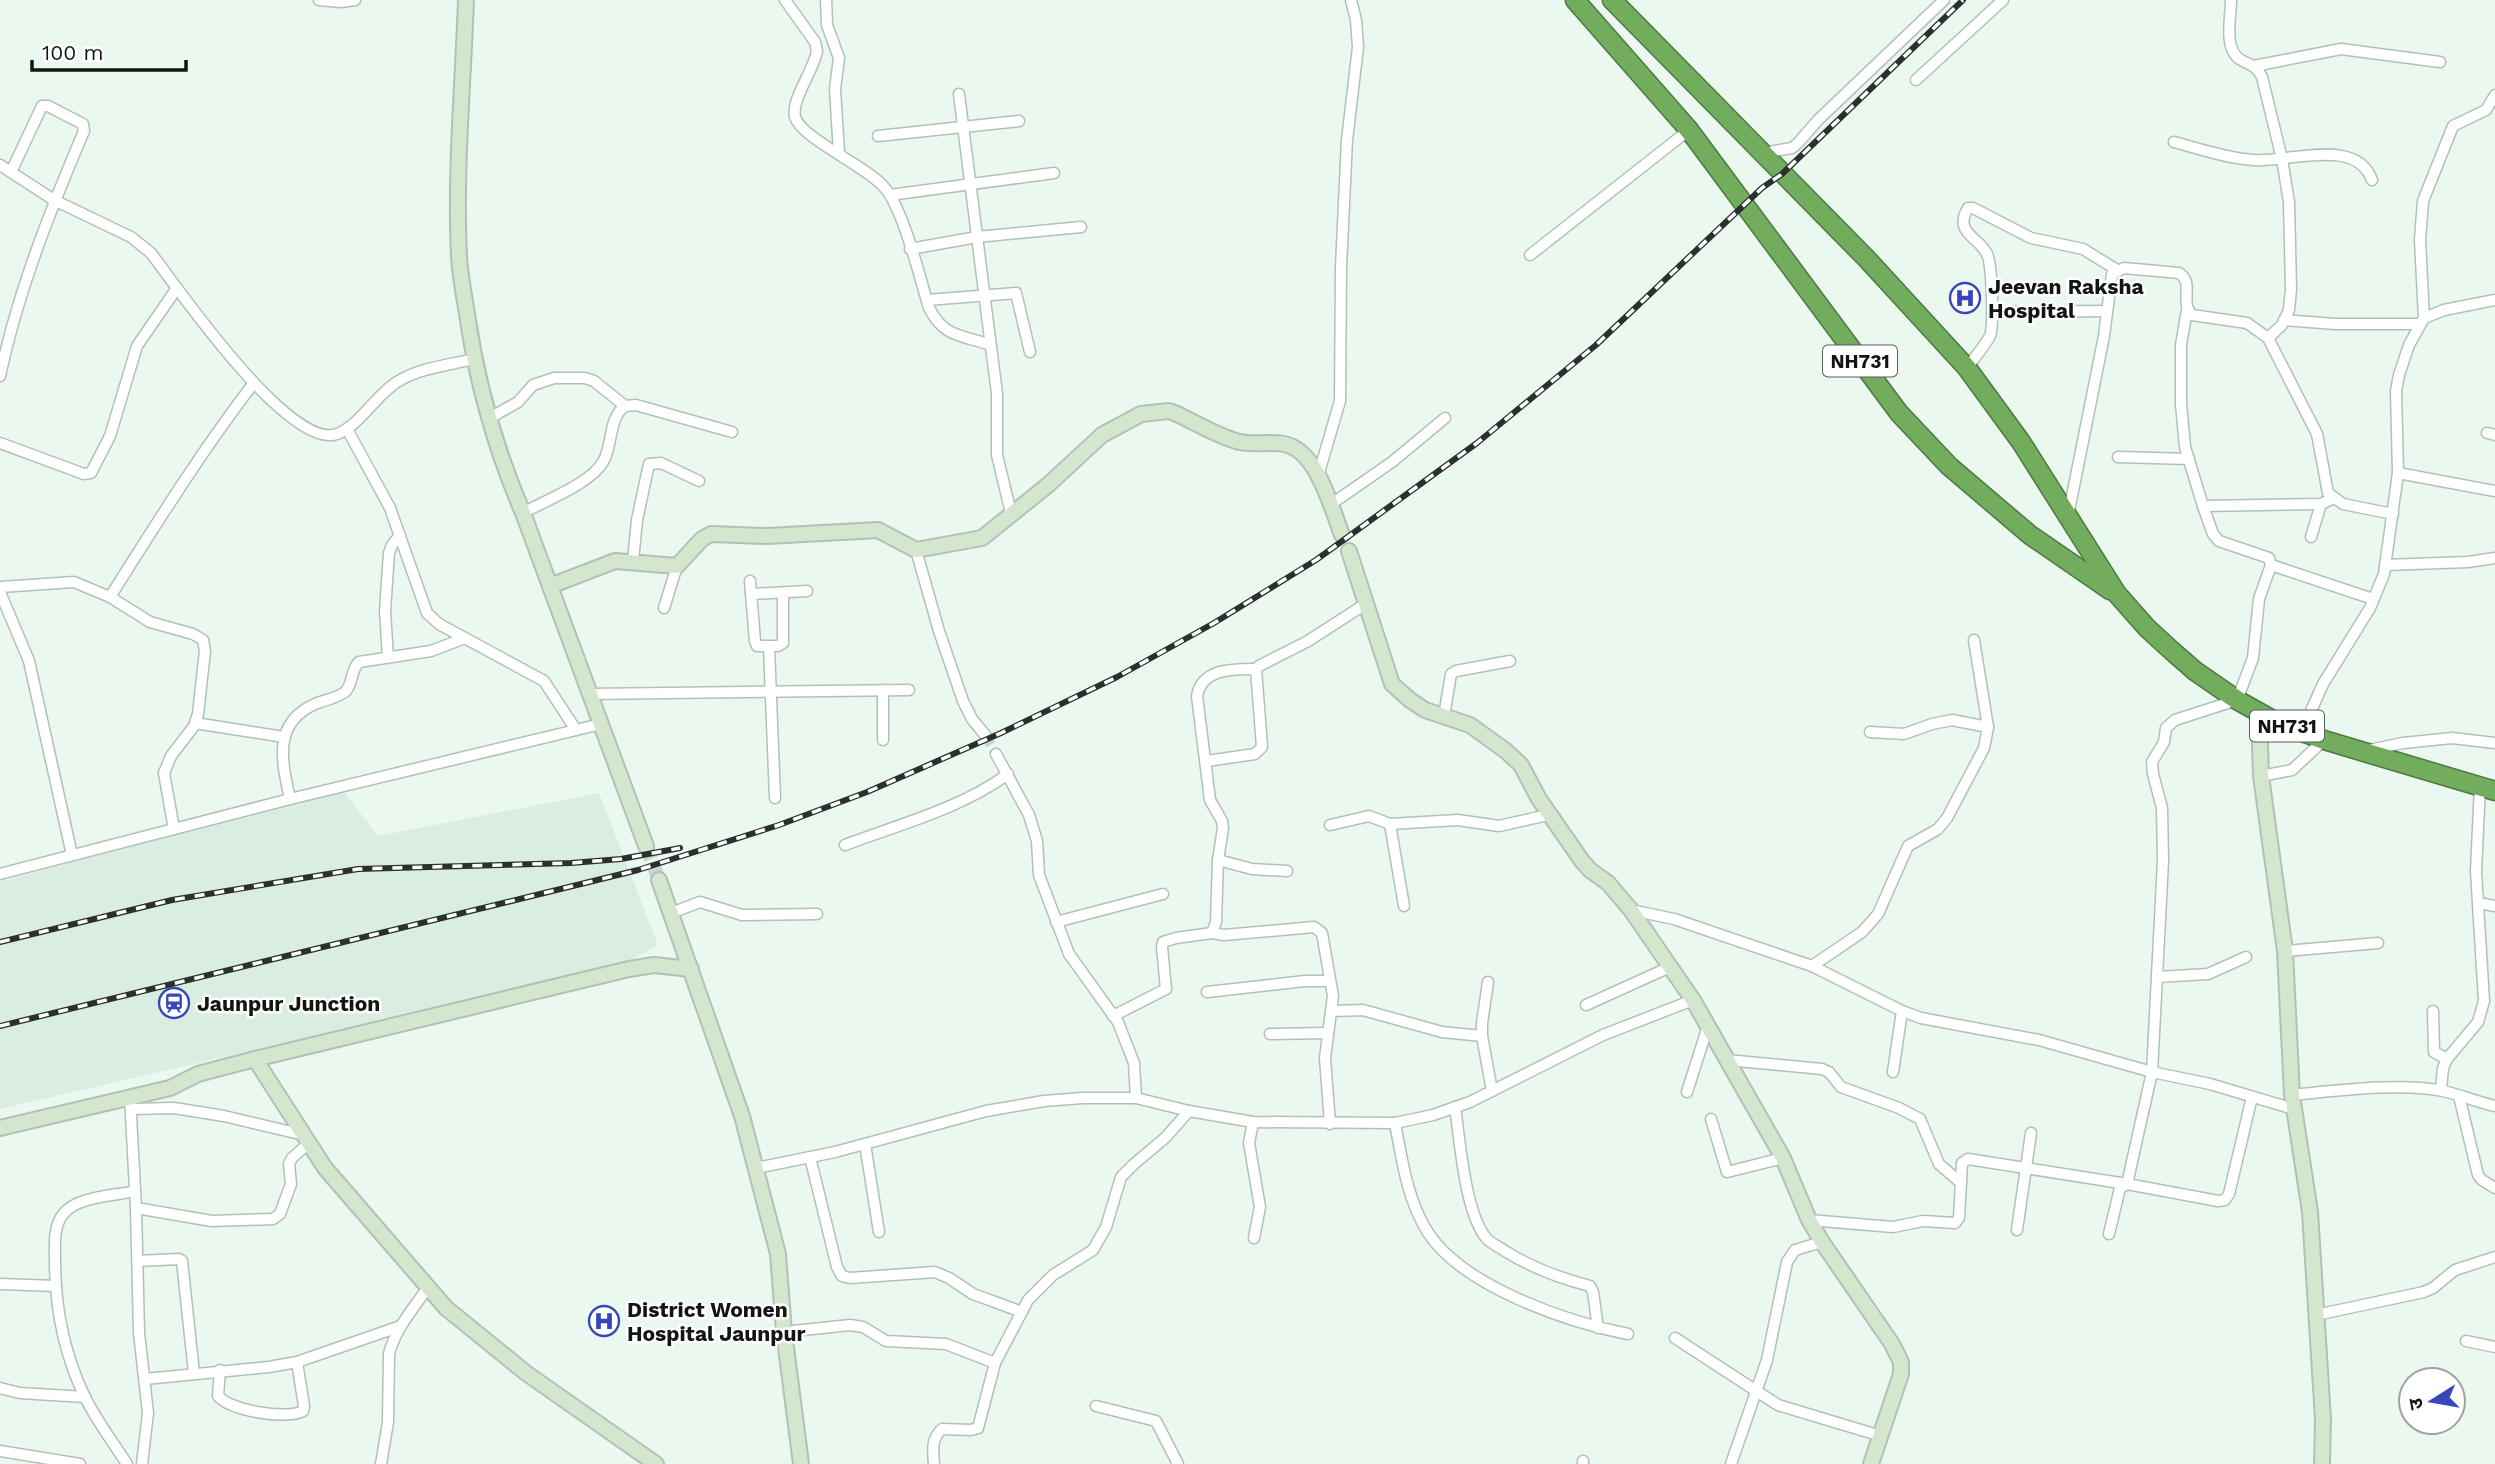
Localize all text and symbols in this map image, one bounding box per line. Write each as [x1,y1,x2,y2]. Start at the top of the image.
scale bar [32,28,186,72]
text: 100 m [42,40,104,65]
place label: Jeevan Raksha Hospital [1988,274,2144,323]
hospital icon: Jeevan Raksha Hospital [1948,281,1982,315]
road number: NH731 [1823,346,1897,376]
road number: NH731 [2250,710,2324,741]
station icon: Jaunpur Junction [157,986,191,1020]
place label: Jaunpur Junction [197,991,380,1016]
place label: District Women Hospital Jaunpur [627,1297,806,1346]
hospital icon: District Women Hospital Jaunpur [587,1304,621,1338]
north arrow [2397,1366,2467,1436]
text: उ [2403,1396,2428,1412]

